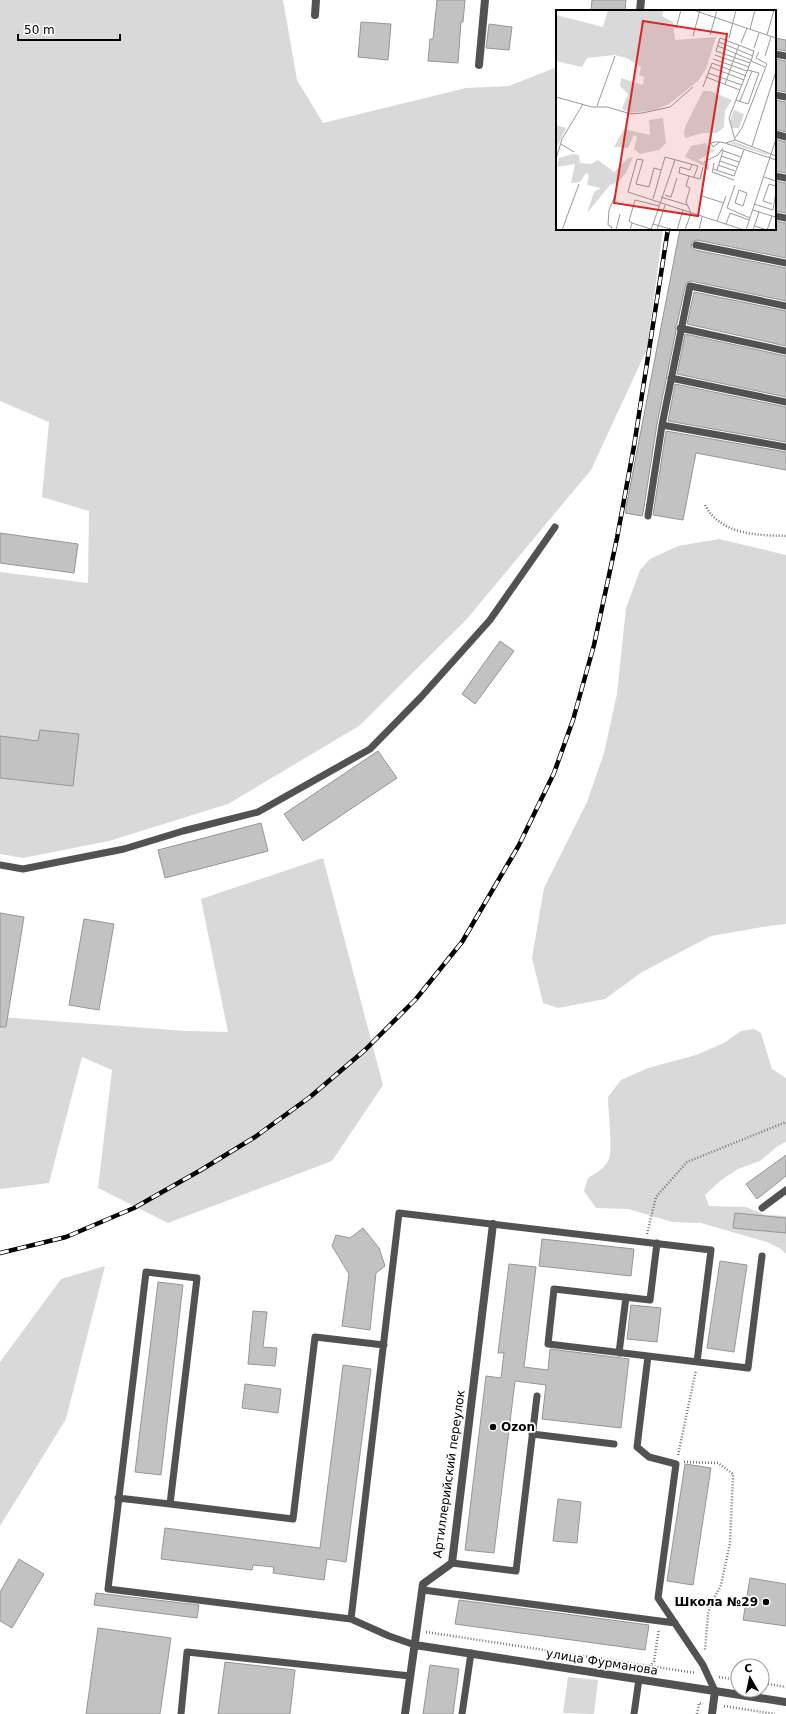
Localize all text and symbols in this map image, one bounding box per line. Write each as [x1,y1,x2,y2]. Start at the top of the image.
inset map [556,10,776,230]
scale bar [18,16,120,42]
text: 50 m [24,23,55,37]
street label: Артиллерийский переулок [430,1389,468,1559]
place label: Ozon [501,1420,535,1434]
marker: Ozon [488,1422,498,1432]
place label: Школа №29 [675,1595,758,1609]
marker: Школа №29 [761,1597,771,1607]
street label: улица Фурманова [545,1646,659,1678]
north arrow [730,1658,770,1698]
text: С [744,1662,754,1676]

